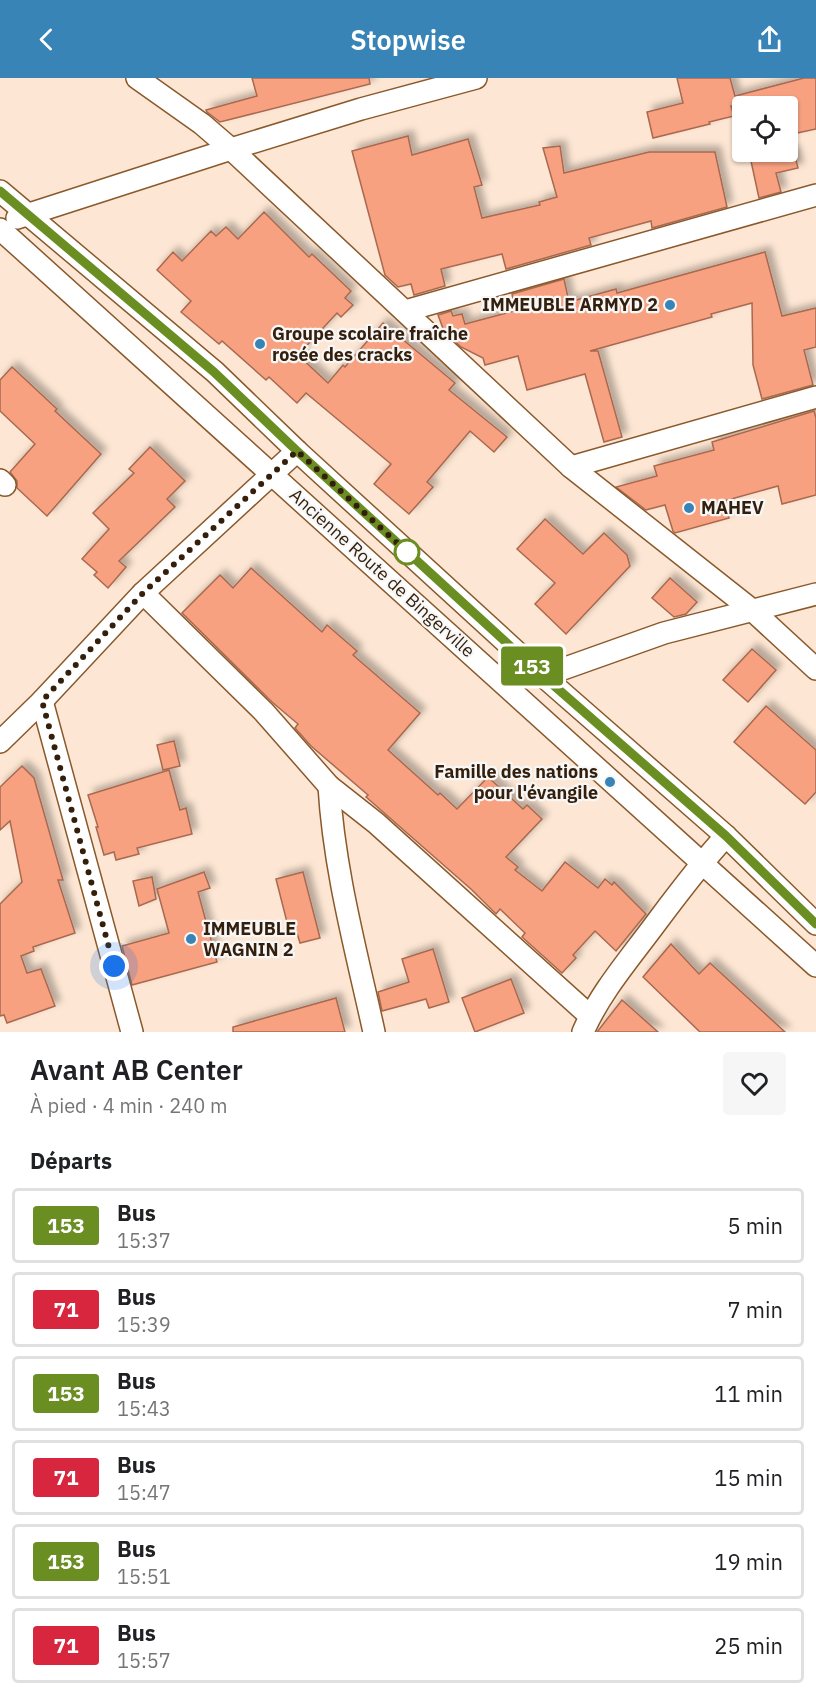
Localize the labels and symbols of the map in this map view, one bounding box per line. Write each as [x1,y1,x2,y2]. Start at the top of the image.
place label: IMMEUBLE ARMYD 2 [482,293,658,316]
marker: IMMEUBLE ARMYD 2 [663,298,677,312]
place label: Groupe scolaire fraîche rosée des cracks [272,322,468,366]
marker: Groupe scolaire fraîche rosée des cracks [253,337,267,351]
street label: Ancienne Route de Bingerville [285,483,480,662]
place label: MAHEV [701,496,764,519]
marker: MAHEV [682,501,696,515]
unlabelled marker [394,539,420,565]
line badge: 153 [498,646,566,686]
place label: Famille des nations pour l'évangile [434,760,598,804]
marker: Famille des nations pour l'évangile [603,775,617,789]
place label: IMMEUBLE WAGNIN 2 [203,917,296,961]
marker: IMMEUBLE WAGNIN 2 [184,932,198,946]
your location [99,951,129,981]

